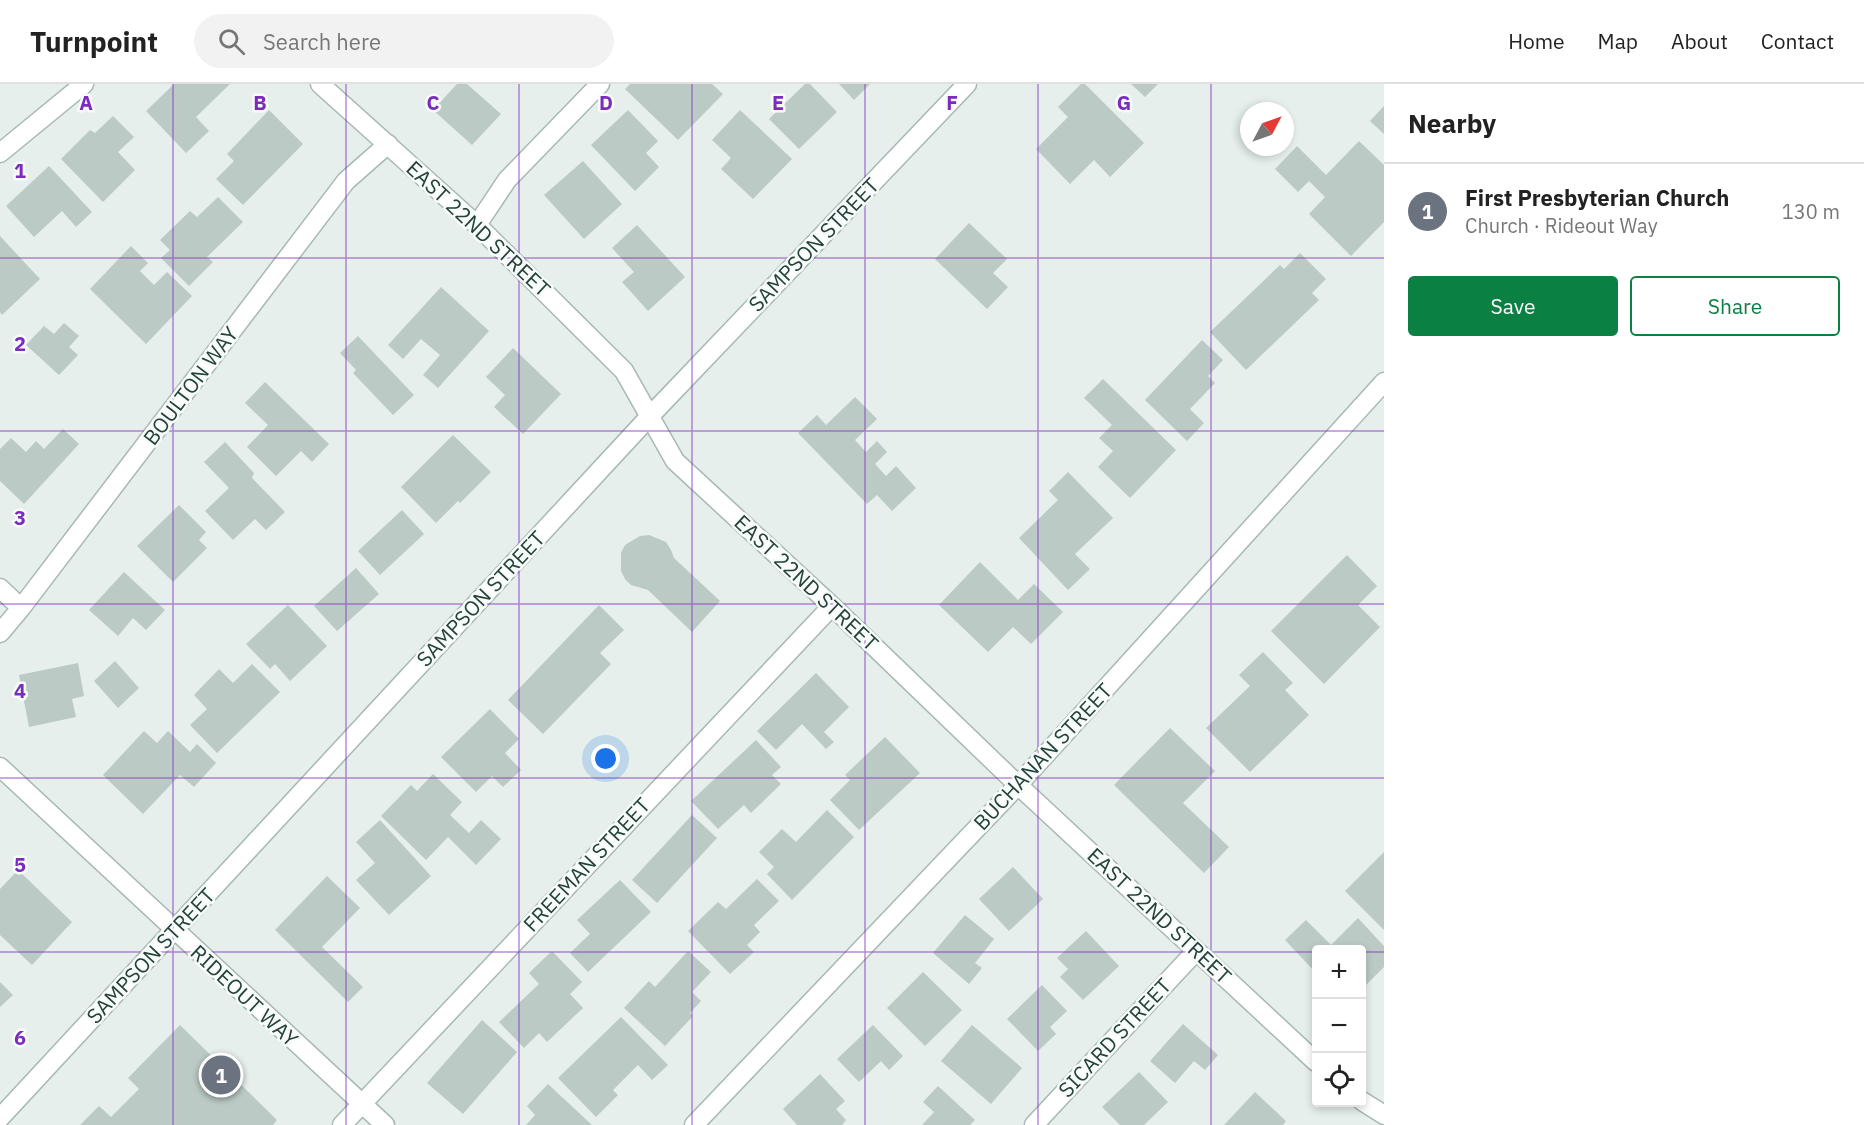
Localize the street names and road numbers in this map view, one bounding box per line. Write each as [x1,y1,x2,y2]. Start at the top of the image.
street label: EAST 22ND STREET [401,154,557,302]
street label: SAMPSON STREET [742,171,885,317]
street label: BOULTON WAY [136,320,244,450]
street label: EAST 22ND STREET [729,508,885,656]
street label: SAMPSON STREET [410,524,551,672]
street label: BUCHANAN STREET [967,677,1118,836]
street label: FREEMAN STREET [517,791,656,937]
street label: EAST 22ND STREET [1082,841,1238,989]
street label: SAMPSON STREET [80,881,221,1029]
street label: RIDEOUT WAY [185,938,305,1053]
street label: SICARD STREET [1052,972,1177,1103]

